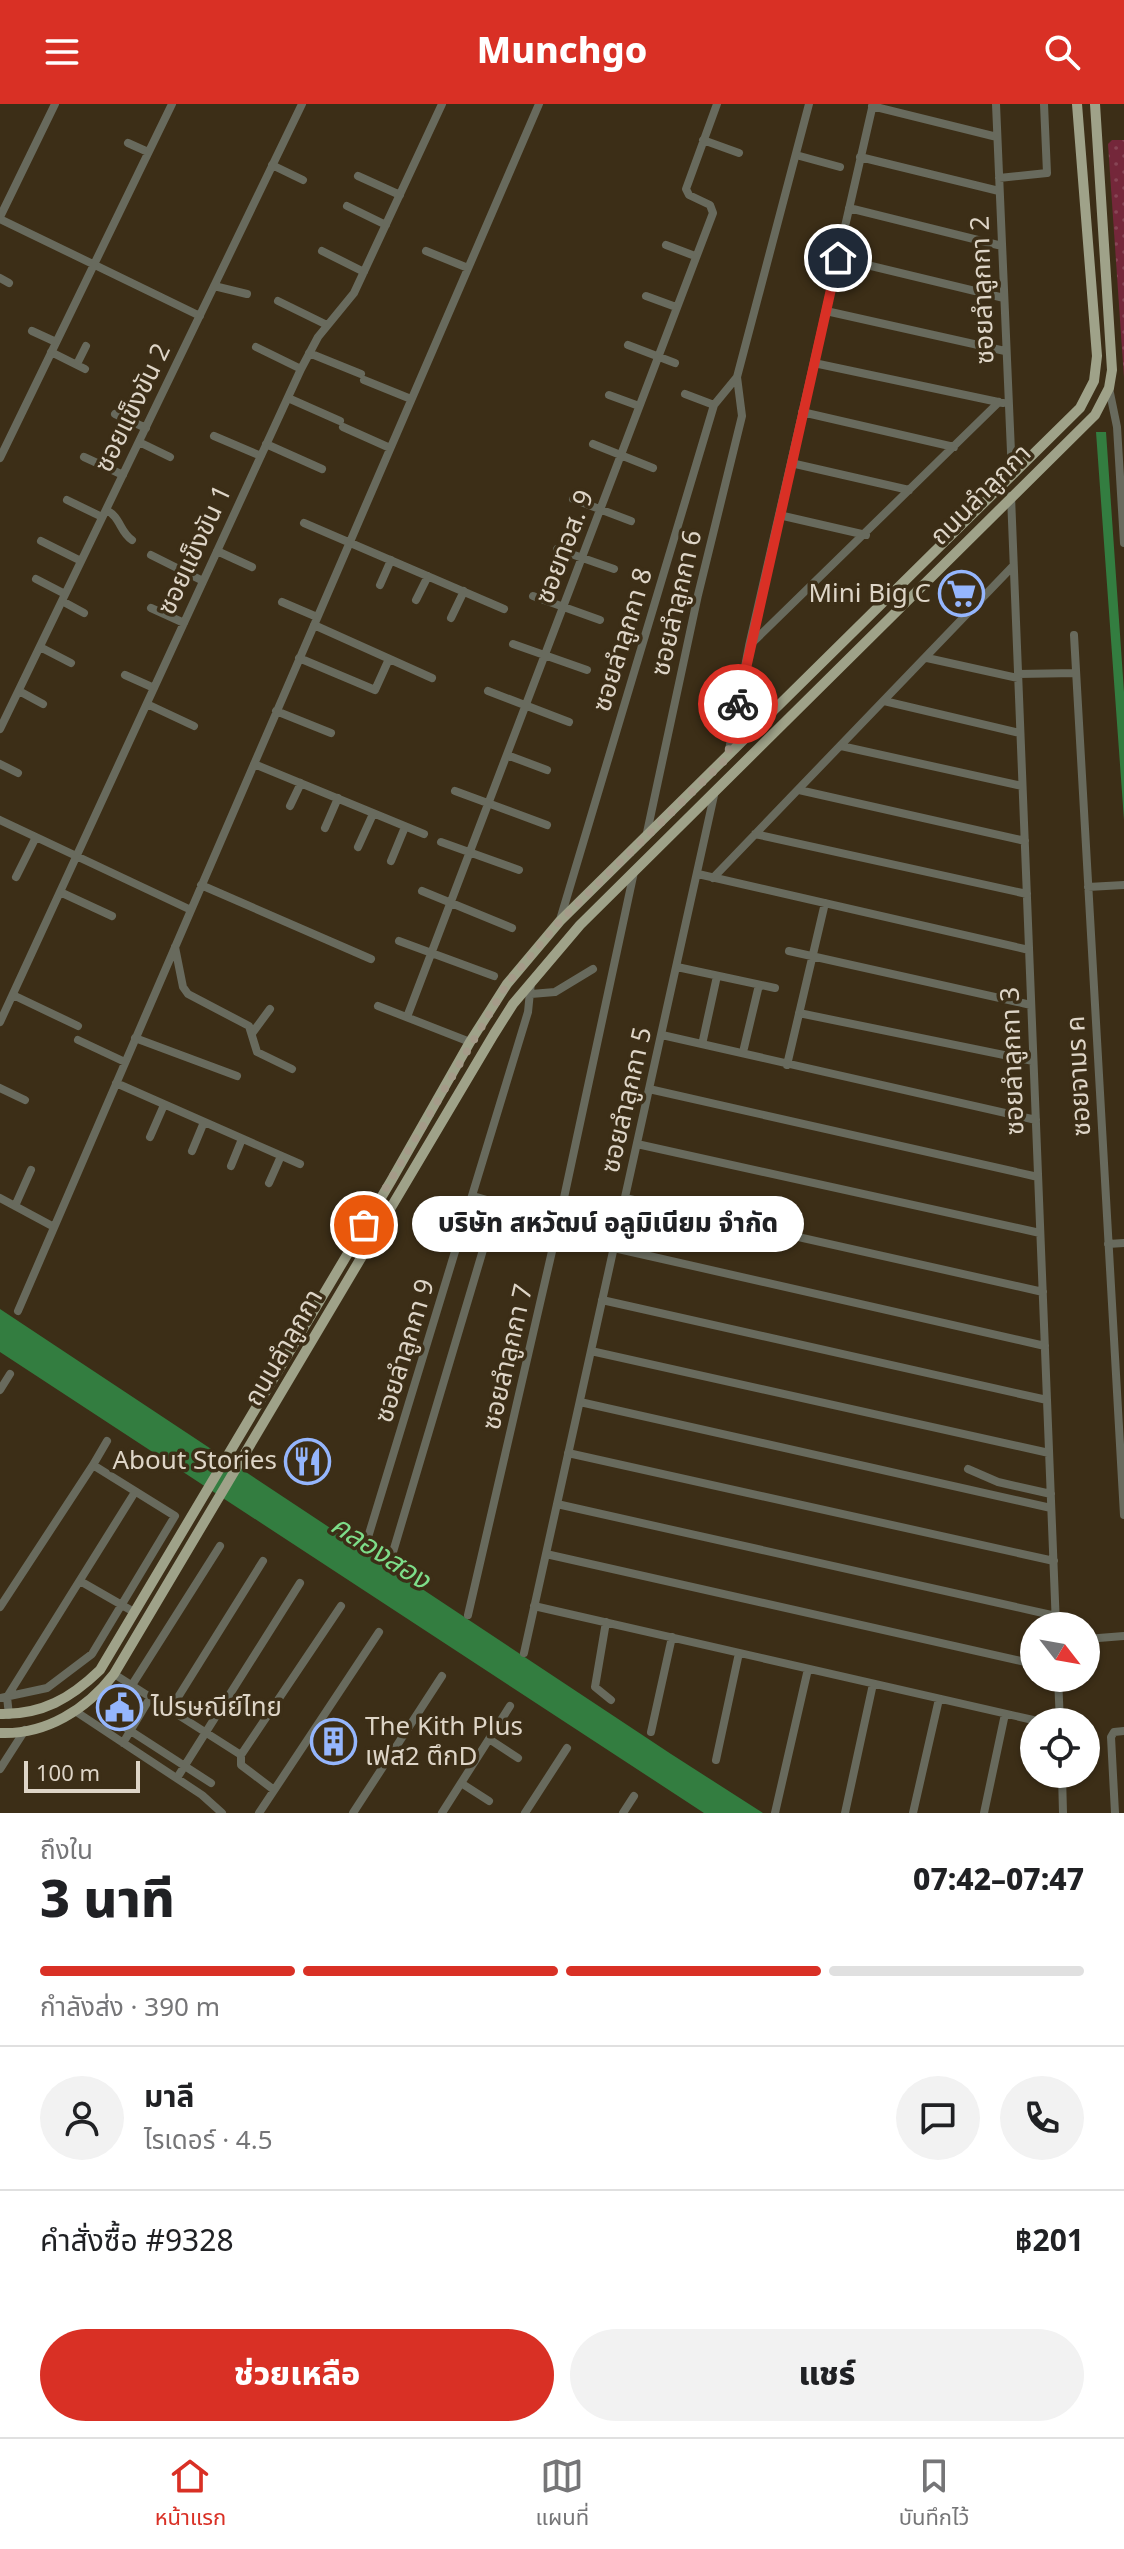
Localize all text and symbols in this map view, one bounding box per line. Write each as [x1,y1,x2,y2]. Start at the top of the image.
text: Munchgo [477,25,647,79]
icon: menu [40,30,84,74]
icon: search [1040,30,1084,74]
street label: ซอยลำลูกกา 2 [960,215,1006,365]
pin [804,224,872,292]
icon: home [816,236,860,280]
street label: ซอยแข็งขัน 2 [84,337,182,479]
street label: ถนนลำลูกกา [921,435,1041,555]
street label: ซอยแข็งขัน 1 [147,478,243,622]
street label: ซอยทอส. 9 [525,484,605,610]
street label: ซอยลำลูกกา 6 [641,526,713,680]
street label: ซอยลำลูกกา 8 [582,563,664,717]
supermarket icon: Mini Big C [938,570,986,618]
place label: Mini Big C [808,574,931,614]
courier [698,664,778,744]
icon: bike [716,682,760,726]
street label: ซอยลำลูกกา 3 [990,986,1036,1136]
street label: ซอยจามร ค [1056,1015,1102,1137]
street label: ซอยลำลูกกา 5 [591,1023,663,1177]
pin [330,1191,398,1259]
callout: บริษัท สหวัฒน์ อลูมิเนียม จำกัด [412,1197,804,1253]
icon: bag [342,1203,386,1247]
text: บริษัท สหวัฒน์ อลูมิเนียม จำกัด [438,1204,778,1244]
street label: ซอยลำลูกกา 9 [364,1274,446,1428]
street label: ซอยลำลูกกา 7 [472,1280,544,1434]
street label: ถนนลำลูกกา [234,1282,334,1414]
restaurant icon: About Stories [284,1437,332,1485]
place label: About Stories [112,1441,277,1481]
water label: คลองสอง [322,1505,440,1602]
north arrow [1020,1612,1100,1692]
map controls [1020,1612,1100,1788]
public building icon: ไปรษณีย์ไทย [96,1684,144,1732]
place label: ไปรษณีย์ไทย [150,1688,282,1728]
place label: The Kith Plus เฟส2 ตึกD [365,1707,523,1777]
button: locate [1020,1708,1100,1788]
building icon: The Kith Plus เฟส2 ตึกD [310,1718,358,1766]
scale bar [24,1757,140,1793]
text: 100 m [36,1758,100,1791]
text: ถึงใน [40,1831,93,1871]
text: 07:42–07:47 [913,1858,1084,1904]
text: 3 นาที [40,1862,175,1940]
text: กำลังส่ง · 390 m [40,1988,220,2028]
text: มาลี [144,2075,194,2121]
button: person [40,2076,124,2160]
button: chat [896,2076,980,2160]
button: phone [1000,2076,1084,2160]
text: ไรเดอร์ · 4.5 [144,2121,273,2161]
text: คำสั่งซื้อ #9328 [40,2219,234,2265]
text: ฿201 [1015,2219,1084,2265]
button: ช่วยเหลือ [40,2329,554,2421]
button: แชร์ [570,2329,1084,2421]
tab: หน้าแรก [155,2454,226,2535]
tab: แผนที่ [536,2454,589,2535]
tab: บันทึกไว้ [899,2454,969,2535]

